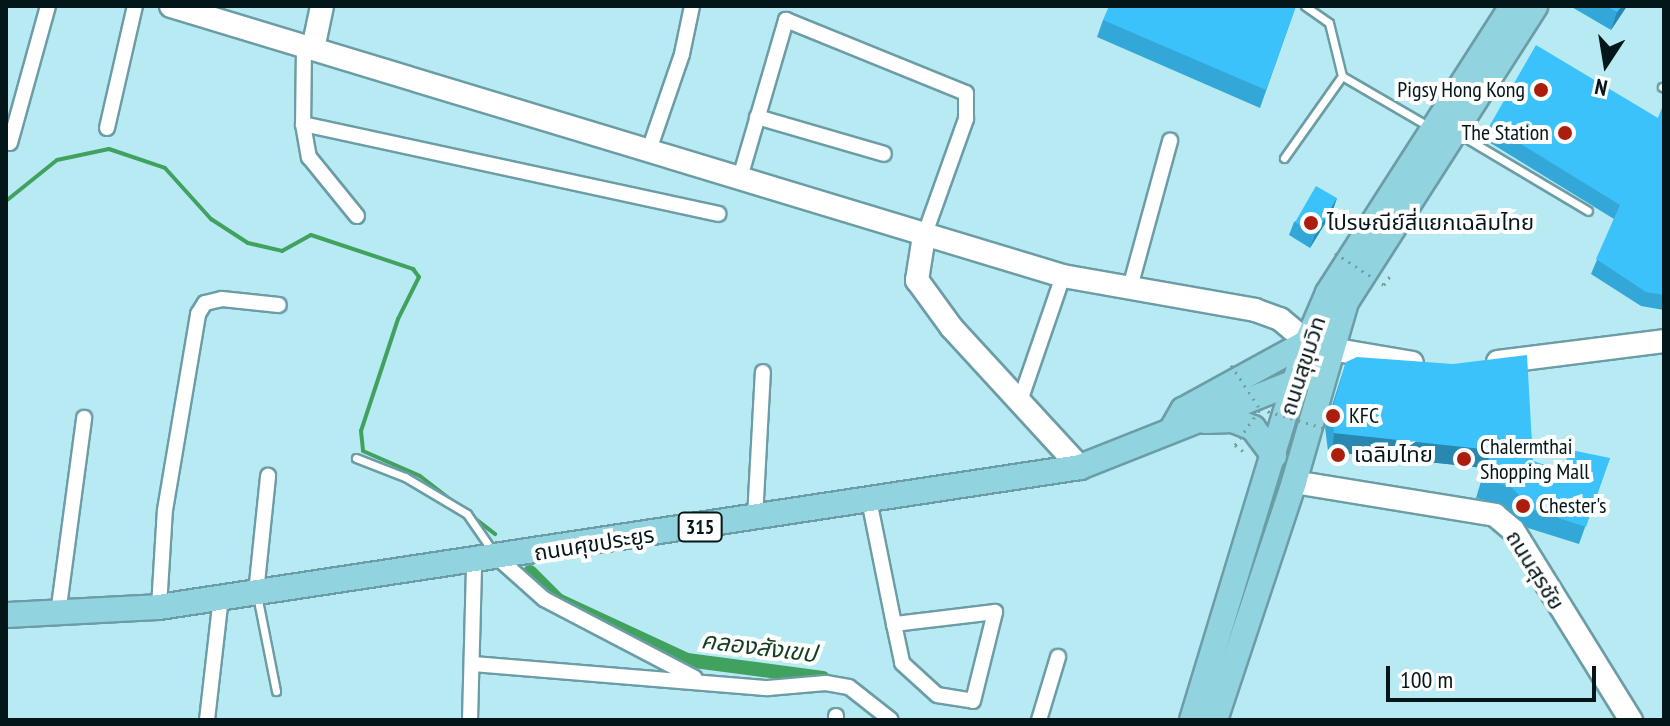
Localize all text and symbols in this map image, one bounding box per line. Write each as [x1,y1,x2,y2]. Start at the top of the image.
north arrow [1566,24,1646,104]
text: N [1592,73,1610,102]
place label: Pigsy Hong Kong [1397,77,1525,103]
marker: Pigsy Hong Kong [1532,81,1550,99]
place label: The Station [1461,120,1549,146]
marker: The Station [1556,124,1574,142]
place label: ไปรษณีย์สี่แยกเฉลิมไทย [1327,210,1534,236]
marker: ไปรษณีย์สี่แยกเฉลิมไทย [1302,214,1320,232]
street label: ถนนสุขุมวิท [1275,313,1331,419]
place label: KFC [1349,403,1379,429]
marker: KFC [1324,407,1342,425]
place label: Chalermthai Shopping Mall [1480,433,1589,484]
place label: เฉลิมไทย [1354,442,1433,468]
marker: เฉลิมไทย [1329,446,1347,464]
marker: Chalermthai Shopping Mall [1455,450,1473,468]
place label: Chester's [1539,493,1607,519]
marker: Chester's [1514,497,1532,515]
road number: 315 [676,511,724,543]
street label: ถนนศุขประยูร [532,521,656,567]
street label: ถนนสุรชัย [1500,525,1570,615]
water label: คลองสังเขป [700,626,818,668]
scale bar [1390,650,1600,700]
text: 100 m [1400,664,1453,695]

